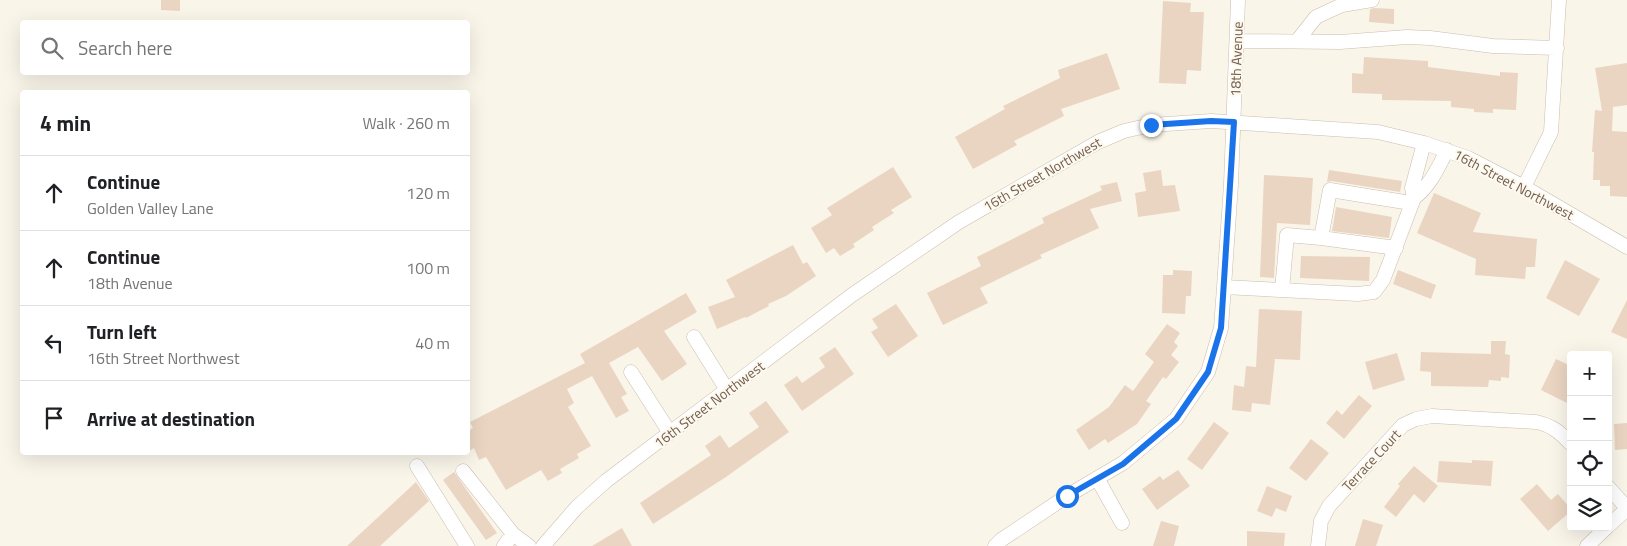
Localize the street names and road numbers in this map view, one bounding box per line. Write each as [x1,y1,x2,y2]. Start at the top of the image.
street label: 18th Avenue [1224,21,1248,97]
street label: 16th Street Northwest [979,132,1105,216]
street label: 16th Street Northwest [1450,143,1578,225]
street label: 16th Street Northwest [649,355,769,453]
street label: Terrace Court [1337,424,1405,496]

